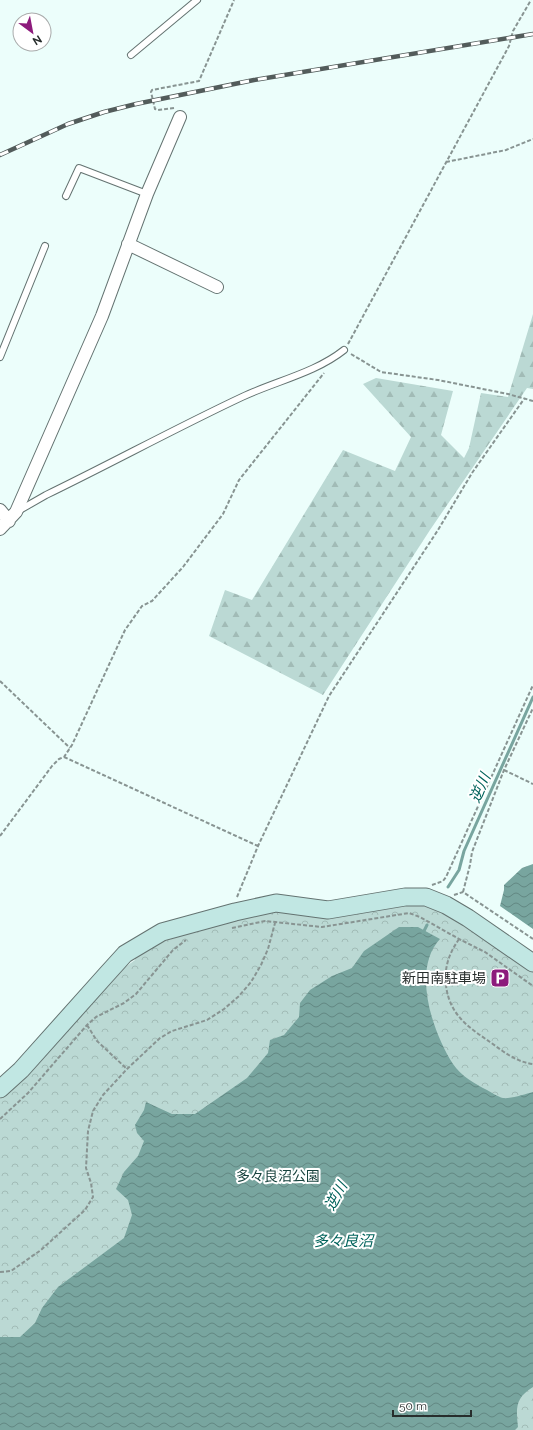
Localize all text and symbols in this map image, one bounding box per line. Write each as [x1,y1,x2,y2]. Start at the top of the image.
north arrow [12,12,52,52]
text: N [30,32,44,48]
water label: 逆川 [466,769,495,805]
parking icon: 新田南駐車場 [489,967,511,989]
place label: 新田南駐車場 [402,970,486,986]
park label: 多々良沼公園 [236,1168,320,1184]
water label: 逆川 [321,1177,352,1213]
water label: 多々良沼 [313,1232,375,1250]
scale bar [393,1392,471,1418]
text: 50 m [399,1399,427,1413]

